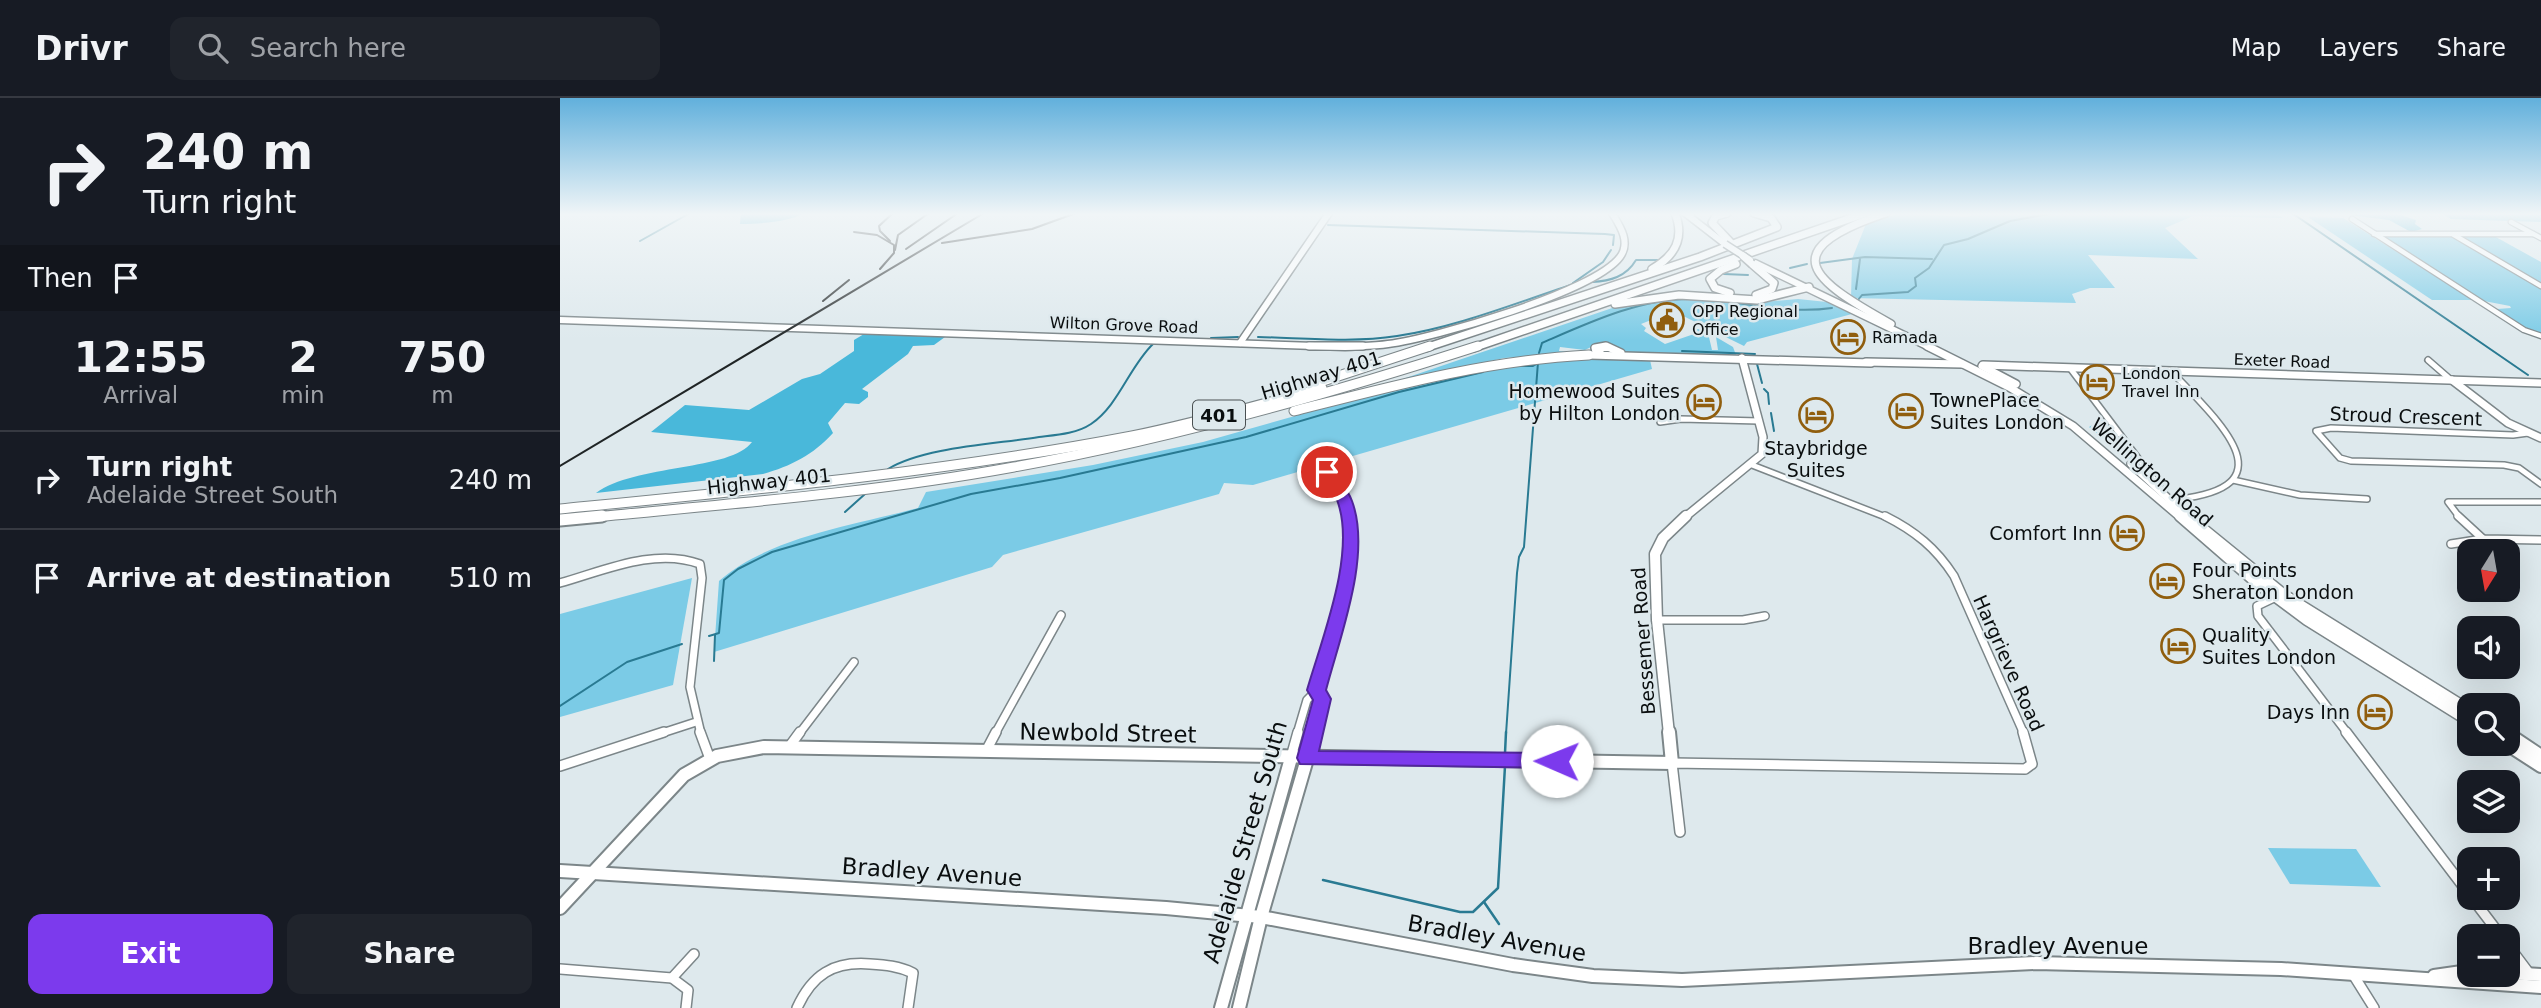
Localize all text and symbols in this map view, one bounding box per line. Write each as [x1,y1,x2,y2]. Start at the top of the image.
search box [170,17,660,80]
text: Drivr [35,29,128,68]
icon: search [194,29,232,67]
text: Search here [250,33,406,63]
text: Map [2231,34,2281,62]
text: Layers [2319,34,2399,62]
text: Share [2437,34,2506,62]
text: 240 m [143,124,313,181]
icon: right [28,126,119,217]
text: Turn right [143,183,296,221]
icon: arrive [107,259,145,297]
text: Then [28,263,93,293]
public building icon: OPP Regional Office [1648,301,1686,339]
place label: OPP Regional Office [1692,302,1798,339]
street label: Wilton Grove Road [1049,313,1199,337]
hotel icon: Ramada [1829,318,1867,356]
place label: Ramada [1872,328,1938,347]
text: 12:55 [74,333,208,382]
text: 2 [288,333,318,382]
text: 750 [399,333,486,382]
street label: Highway 401 [1258,346,1384,404]
street label: Exeter Road [2233,350,2331,372]
hotel icon: London Travel Inn [2078,363,2116,401]
place label: London Travel Inn [2121,364,2200,401]
place label: Homewood Suites by Hilton London [1509,380,1680,424]
text: Arrival [103,382,178,408]
text: min [281,382,325,408]
text: m [431,382,454,408]
hotel icon: Homewood Suites by Hilton London [1685,383,1723,421]
place label: TownePlace Suites London [1929,389,2064,433]
hotel icon: TownePlace Suites London [1887,392,1925,430]
hotel icon: Staybridge Suites [1797,396,1835,434]
road number: 401 [1193,400,1245,430]
street label: Stroud Crescent [2329,402,2483,430]
street label: Wellington Road [2087,413,2217,531]
place label: Staybridge Suites [1764,437,1868,481]
pin [1297,442,1357,502]
text: Turn right [87,452,232,482]
icon: arrive [1308,453,1346,491]
icon: right [28,461,66,499]
street label: Highway 401 [706,464,832,498]
text: 240 m [449,465,532,495]
text: Adelaide Street South [87,482,338,508]
hotel icon: Comfort Inn [2108,514,2146,552]
place label: Comfort Inn [1989,522,2102,544]
north arrow [2457,539,2520,602]
map controls [2457,539,2520,987]
icon: arrive [28,559,66,597]
place label: Four Points Sheraton London [2192,559,2354,603]
hotel icon: Four Points Sheraton London [2148,562,2186,600]
text: Arrive at destination [87,563,391,593]
text: 510 m [449,563,532,593]
street label: Bessemer Road [1627,566,1659,716]
street label: Hargrieve Road [1969,591,2049,735]
button: sound [2457,616,2520,679]
place label: Quality Suites London [2202,624,2336,668]
hotel icon: Quality Suites London [2159,627,2197,665]
hotel icon: Days Inn [2356,693,2394,731]
button: search [2457,693,2520,756]
place label: Days Inn [2267,701,2350,723]
street label: Newbold Street [1019,718,1197,748]
street label: Adelaide Street South [1198,718,1292,966]
position arrow [1520,724,1594,798]
button: layers [2457,770,2520,833]
button: + [2457,847,2520,910]
street label: Bradley Avenue [841,853,1023,891]
street label: Bradley Avenue [1406,909,1588,967]
button: Exit [28,914,273,994]
button: Share [287,914,532,994]
button: − [2457,924,2520,987]
street label: Bradley Avenue [1968,933,2148,959]

